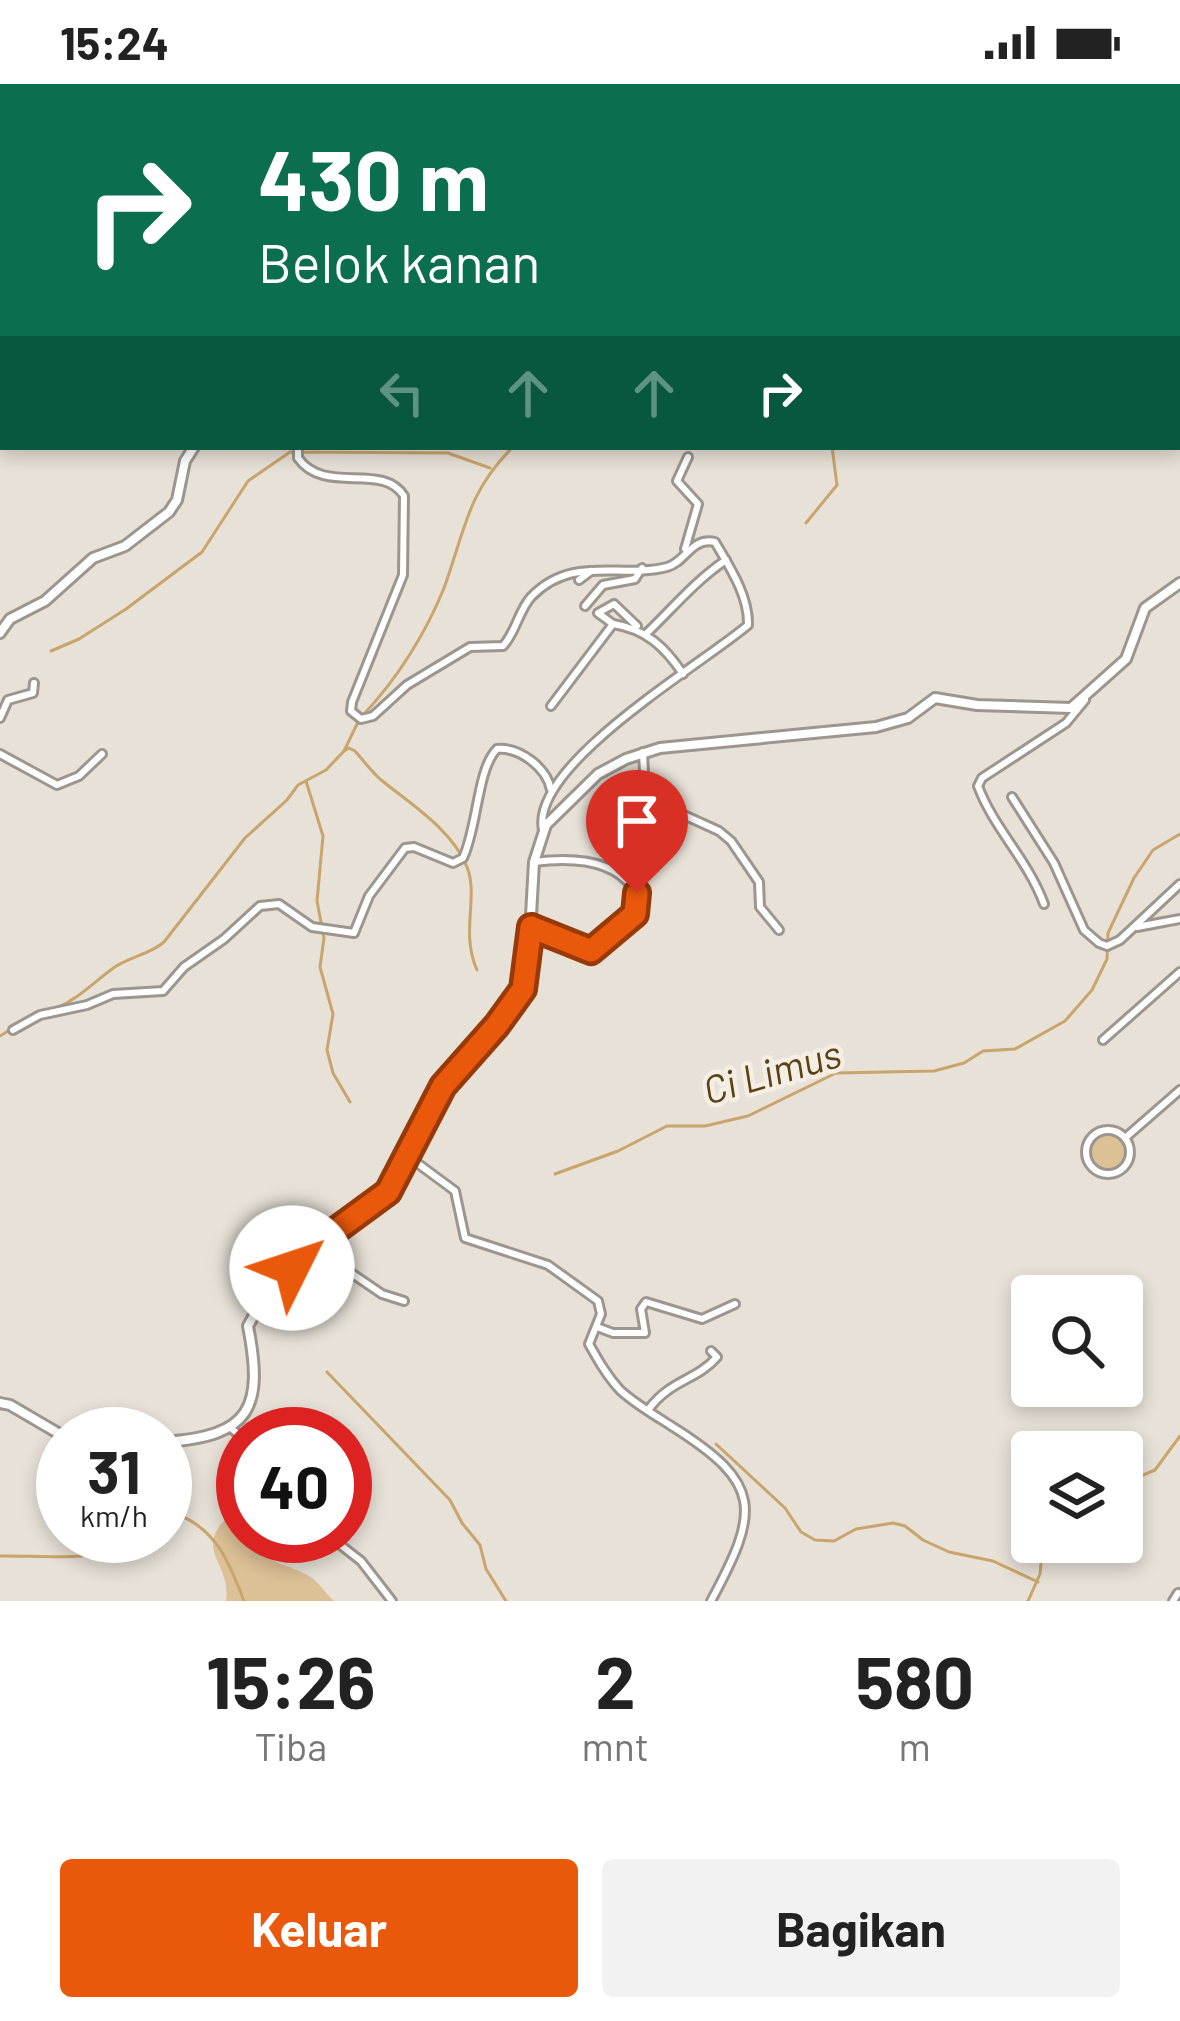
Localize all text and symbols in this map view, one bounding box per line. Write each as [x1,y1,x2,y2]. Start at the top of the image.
text: 15:24 [60,15,169,69]
text: 430 m [258,127,489,228]
icon: right [60,132,216,288]
text: Belok kanan [258,229,540,294]
icon: left [369,360,435,426]
icon: ahead [495,360,561,426]
icon: ahead [621,360,687,426]
icon: right [747,360,813,426]
pin [586,770,688,893]
icon: arrive [604,788,670,854]
water label: Ci Limus [697,1029,846,1113]
position arrow [229,1205,355,1331]
map controls [1011,1275,1143,1563]
button: search [1011,1275,1143,1407]
speed limit sign: 40 [216,1407,372,1563]
button: layers [1011,1431,1143,1563]
text: 31 [87,1434,141,1506]
text: km/h [80,1497,148,1533]
text: 15:26 [206,1637,376,1723]
text: 2 [595,1637,636,1723]
text: 580 [855,1637,974,1723]
text: Tiba [254,1722,327,1769]
text: mnt [582,1722,649,1769]
text: m [898,1722,931,1769]
button: Keluar [60,1859,578,1997]
button: Bagikan [602,1859,1120,1997]

